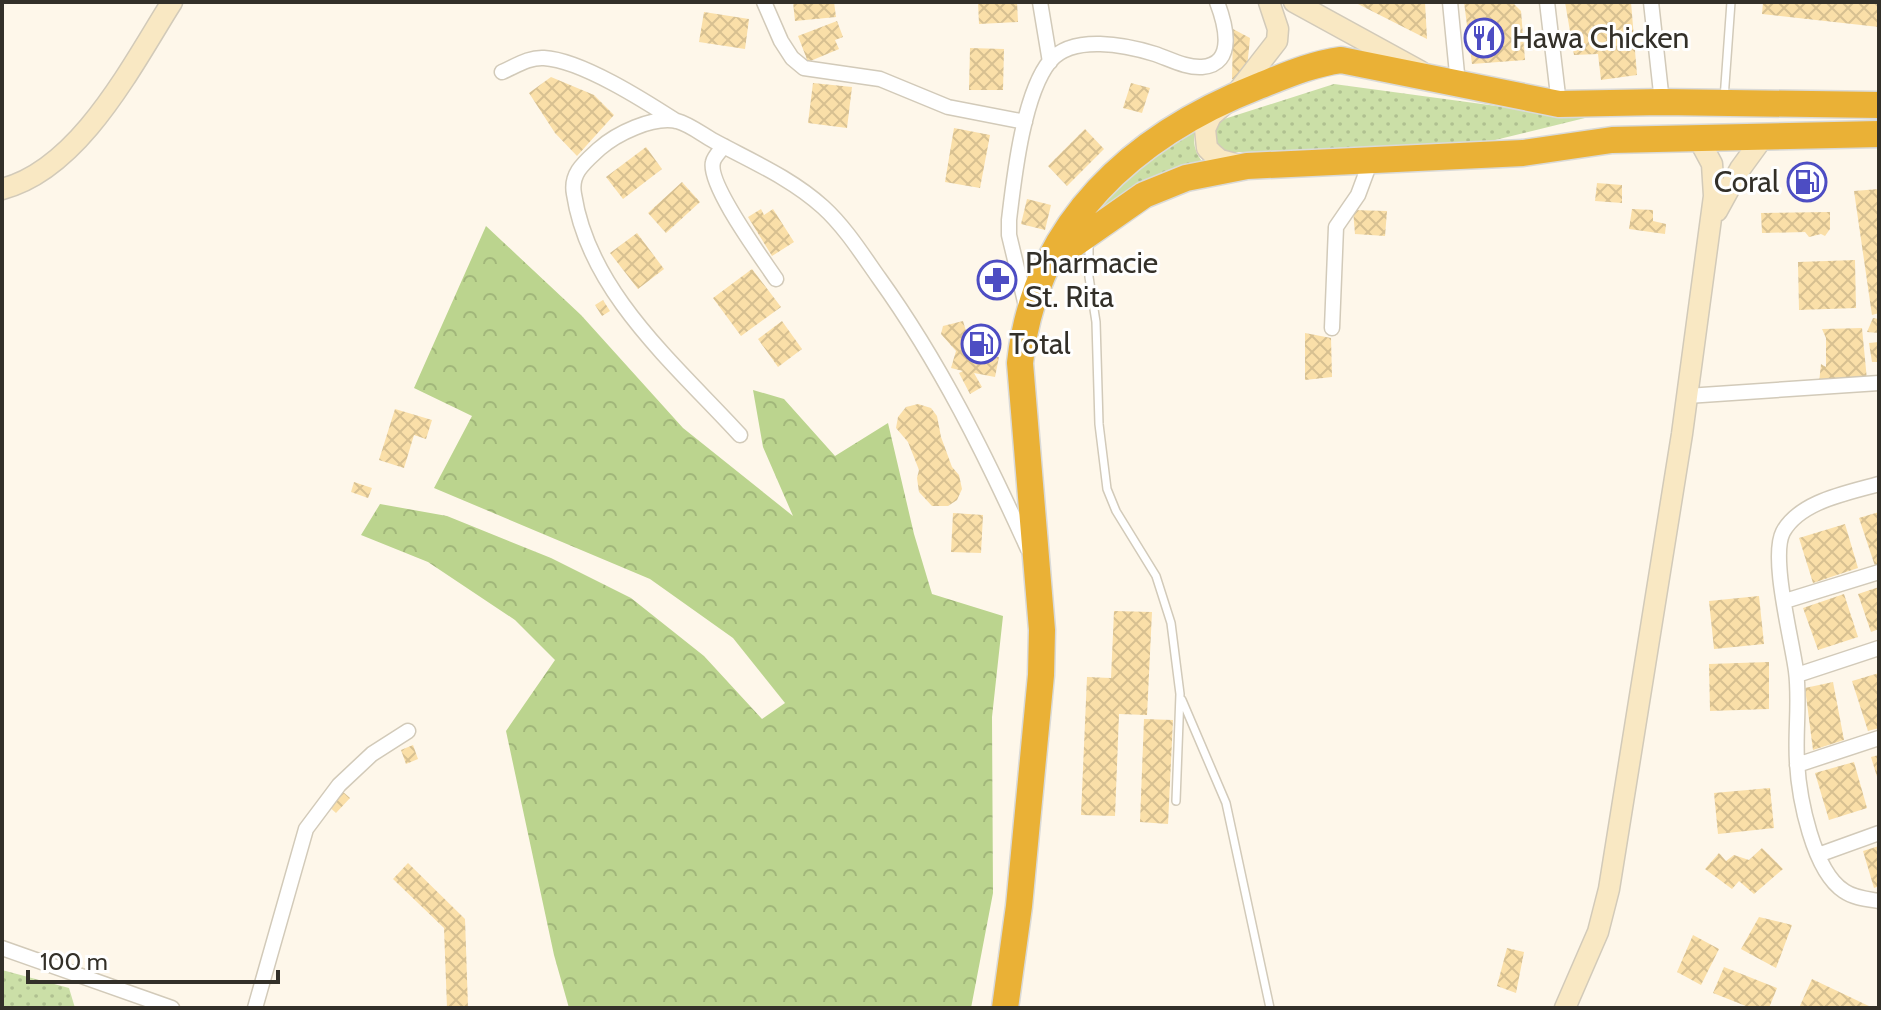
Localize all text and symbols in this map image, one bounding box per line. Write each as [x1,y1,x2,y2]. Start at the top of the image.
restaurant icon: Hawa Chicken [1463,17,1505,59]
place label: Hawa Chicken [1512,19,1689,56]
fuel station icon: Coral [1786,161,1828,203]
place label: Coral [1714,163,1779,200]
place label: Pharmacie St. Rita [1025,244,1158,315]
pharmacy icon: Pharmacie St. Rita [976,259,1018,301]
fuel station icon: Total [960,323,1002,365]
place label: Total [1009,325,1071,362]
scale bar [28,934,278,984]
text: 100 m [40,947,108,976]

